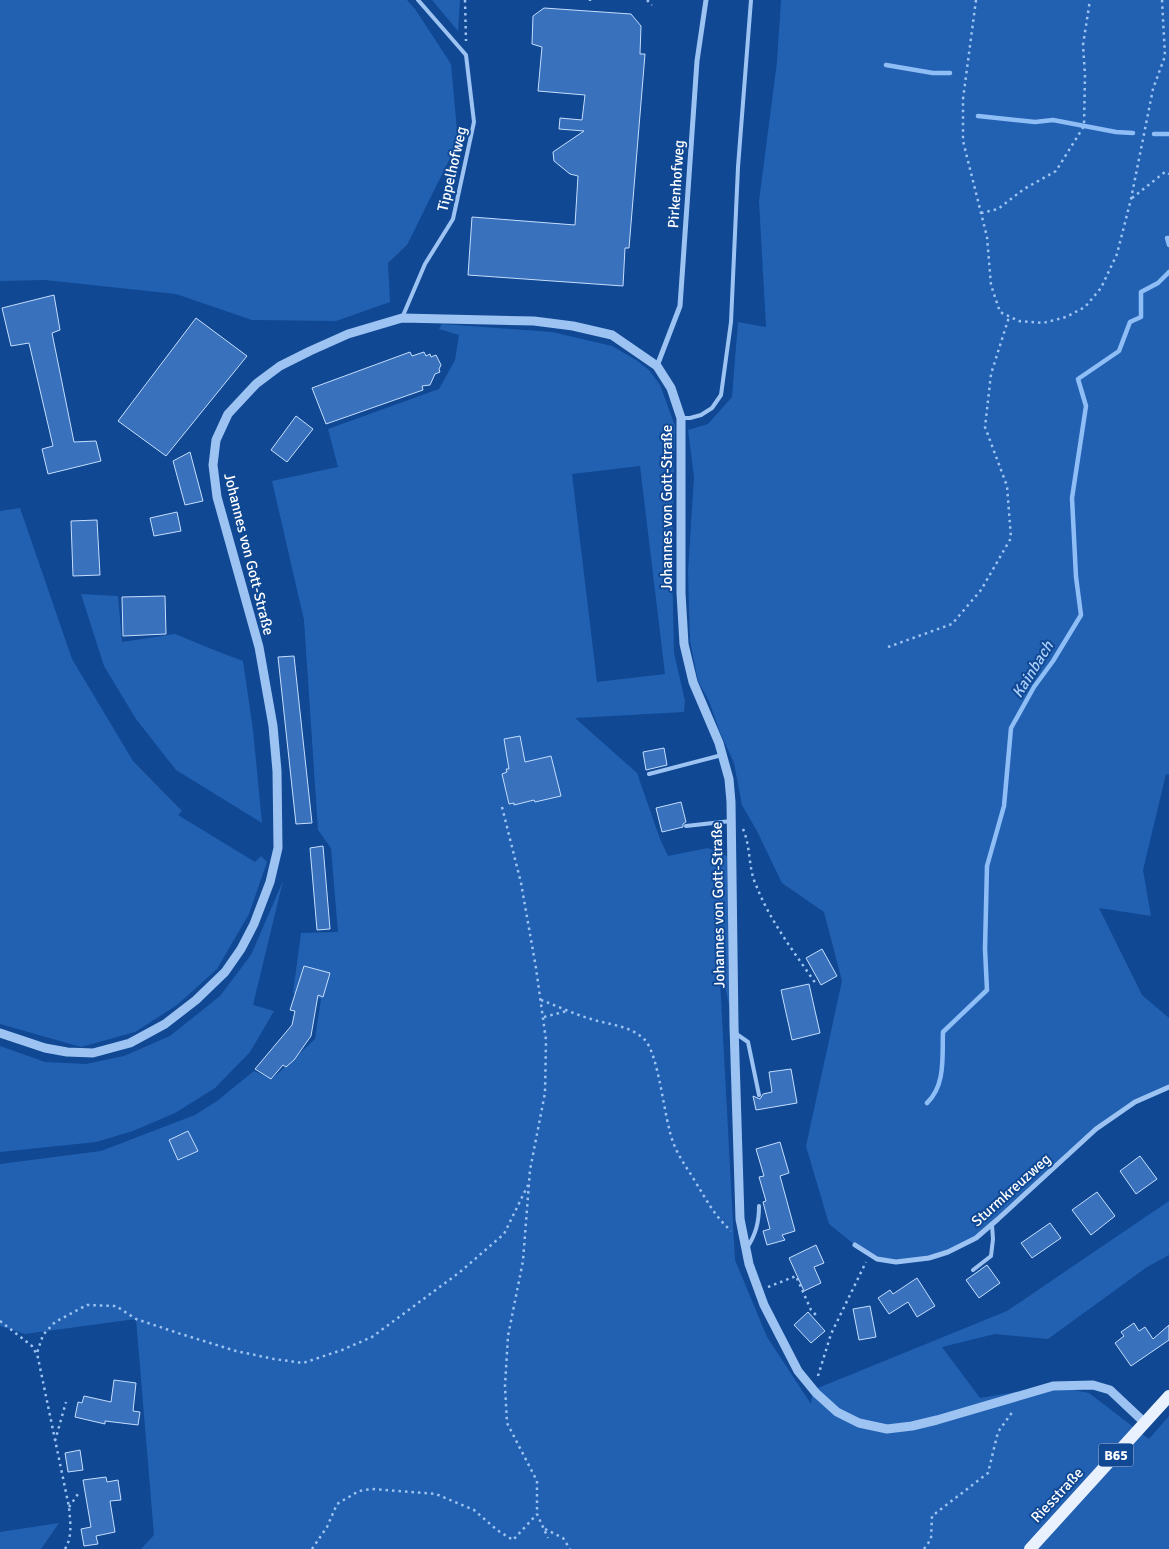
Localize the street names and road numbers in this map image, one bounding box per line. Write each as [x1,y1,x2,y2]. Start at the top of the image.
street label: Tippelhofweg [433,125,471,213]
street label: Pirkenhofweg [664,139,688,229]
street label: Johannes von Gott-Straße [658,425,676,591]
street label: Johannes von Gott-Straße [220,471,278,637]
street label: Johannes von Gott-Straße [708,822,728,988]
street label: Sturmkreuzweg [968,1150,1054,1230]
road number: B65 [1098,1444,1134,1466]
street label: Riesstraße [1027,1464,1087,1526]

